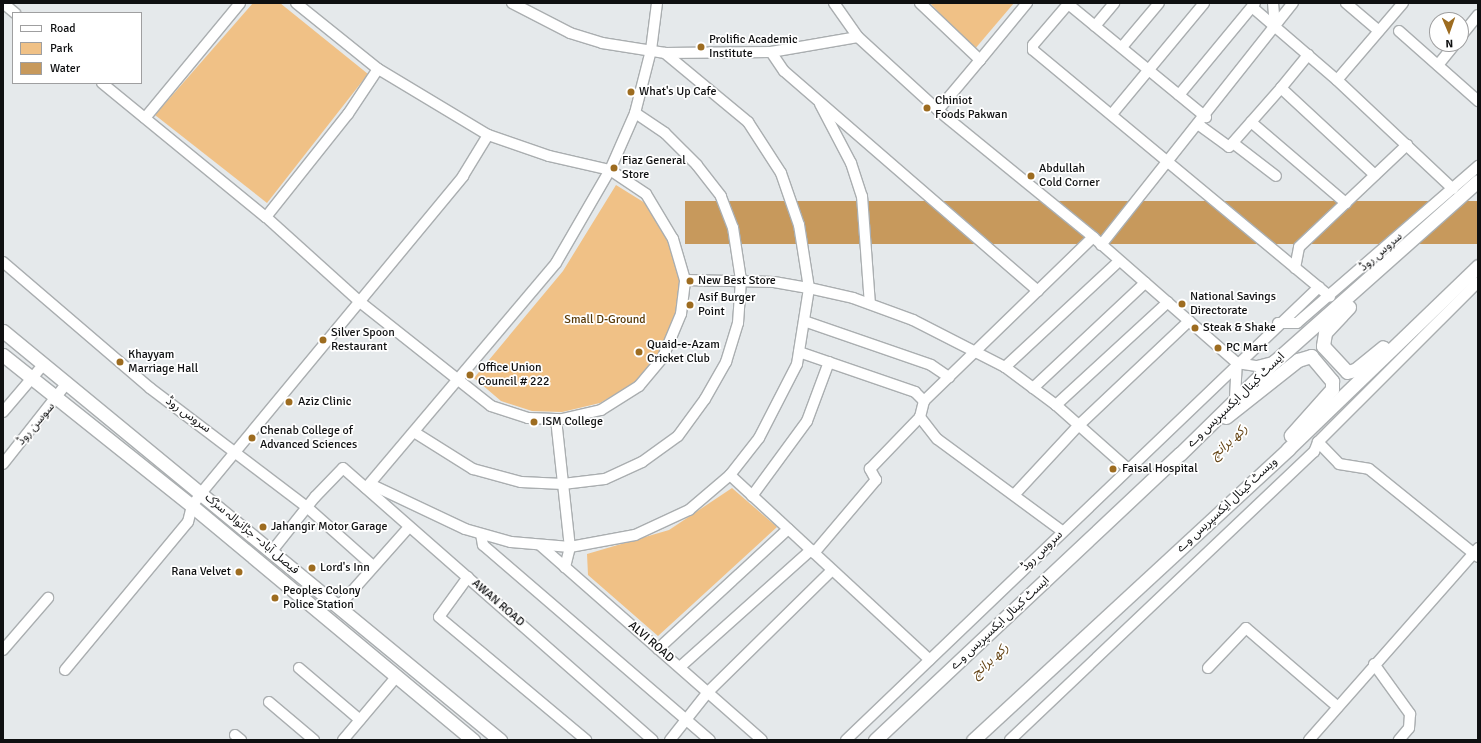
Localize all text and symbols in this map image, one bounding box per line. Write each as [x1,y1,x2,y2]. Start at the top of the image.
legend [12,12,142,84]
north arrow [1429,12,1469,52]
text: Road [50,21,76,36]
place label: Prolific Academic Institute [709,33,798,61]
text: N [1445,37,1453,50]
text: Park [50,41,73,56]
marker: Prolific Academic Institute [696,42,706,52]
text: Water [50,61,80,76]
place label: What's Up Cafe [639,85,716,99]
marker: What's Up Cafe [626,87,636,97]
place label: Chiniot Foods Pakwan [935,94,1007,122]
marker: Chiniot Foods Pakwan [922,103,932,113]
place label: Fiaz General Store [622,154,686,182]
place label: Abdullah Cold Corner [1039,162,1100,190]
marker: Fiaz General Store [609,163,619,173]
marker: Abdullah Cold Corner [1026,171,1036,181]
street label: سروس روڈ [1357,229,1405,275]
place label: New Best Store [698,274,776,288]
marker: New Best Store [685,276,695,286]
place label: National Savings Directorate [1190,290,1276,318]
place label: Asif Burger Point [698,291,755,319]
marker: National Savings Directorate [1177,299,1187,309]
marker: Asif Burger Point [685,300,695,310]
park label: Small D-Ground [564,313,646,327]
place label: Steak & Shake [1203,321,1276,335]
marker: Steak & Shake [1190,323,1200,333]
place label: Silver Spoon Restaurant [331,326,395,354]
marker: Silver Spoon Restaurant [318,335,328,345]
place label: Quaid-e-Azam Cricket Club [647,338,720,366]
place label: PC Mart [1226,341,1267,355]
marker: PC Mart [1213,343,1223,353]
marker: Quaid-e-Azam Cricket Club [634,347,644,357]
place label: Khayyam Marriage Hall [128,348,198,376]
street label: ایسٹ کینال ایکسپریس وے [1184,350,1288,450]
marker: Khayyam Marriage Hall [115,357,125,367]
place label: Office Union Council # 222 [478,361,550,389]
marker: Office Union Council # 222 [465,370,475,380]
street label: سروس روڈ [163,394,213,436]
place label: Aziz Clinic [298,395,351,409]
marker: Aziz Clinic [283,396,295,408]
street label: سوسن روڈ [14,400,58,448]
place label: ISM College [542,415,603,429]
marker: ISM College [529,417,539,427]
water label: رکھ برانچ [1207,421,1251,463]
place label: Chenab College of Advanced Sciences [260,424,357,452]
marker: Chenab College of Advanced Sciences [247,433,257,443]
street label: ویسٹ کینال ایکسپریس وے [1174,455,1280,555]
place label: Faisal Hospital [1122,462,1198,476]
marker: Faisal Hospital [1107,463,1119,475]
street label: فیصل آباد– جڑانوالہ سڑک [202,490,302,578]
place label: Jahangir Motor Garage [271,520,388,534]
marker: Jahangir Motor Garage [258,522,268,532]
street label: سروس روڈ [1018,528,1066,574]
place label: Lord's Inn [320,561,370,575]
marker: Lord's Inn [307,563,317,573]
place label: Rana Velvet [171,565,231,579]
marker: Rana Velvet [234,567,244,577]
street label: ایسٹ کینال ایکسپریس وے [948,573,1052,673]
street label: AWAN ROAD [469,576,527,630]
place label: Peoples Colony Police Station [283,584,360,612]
marker: Peoples Colony Police Station [270,593,280,603]
street label: ALVI ROAD [625,618,677,666]
water label: رکھ برانچ [968,640,1012,682]

